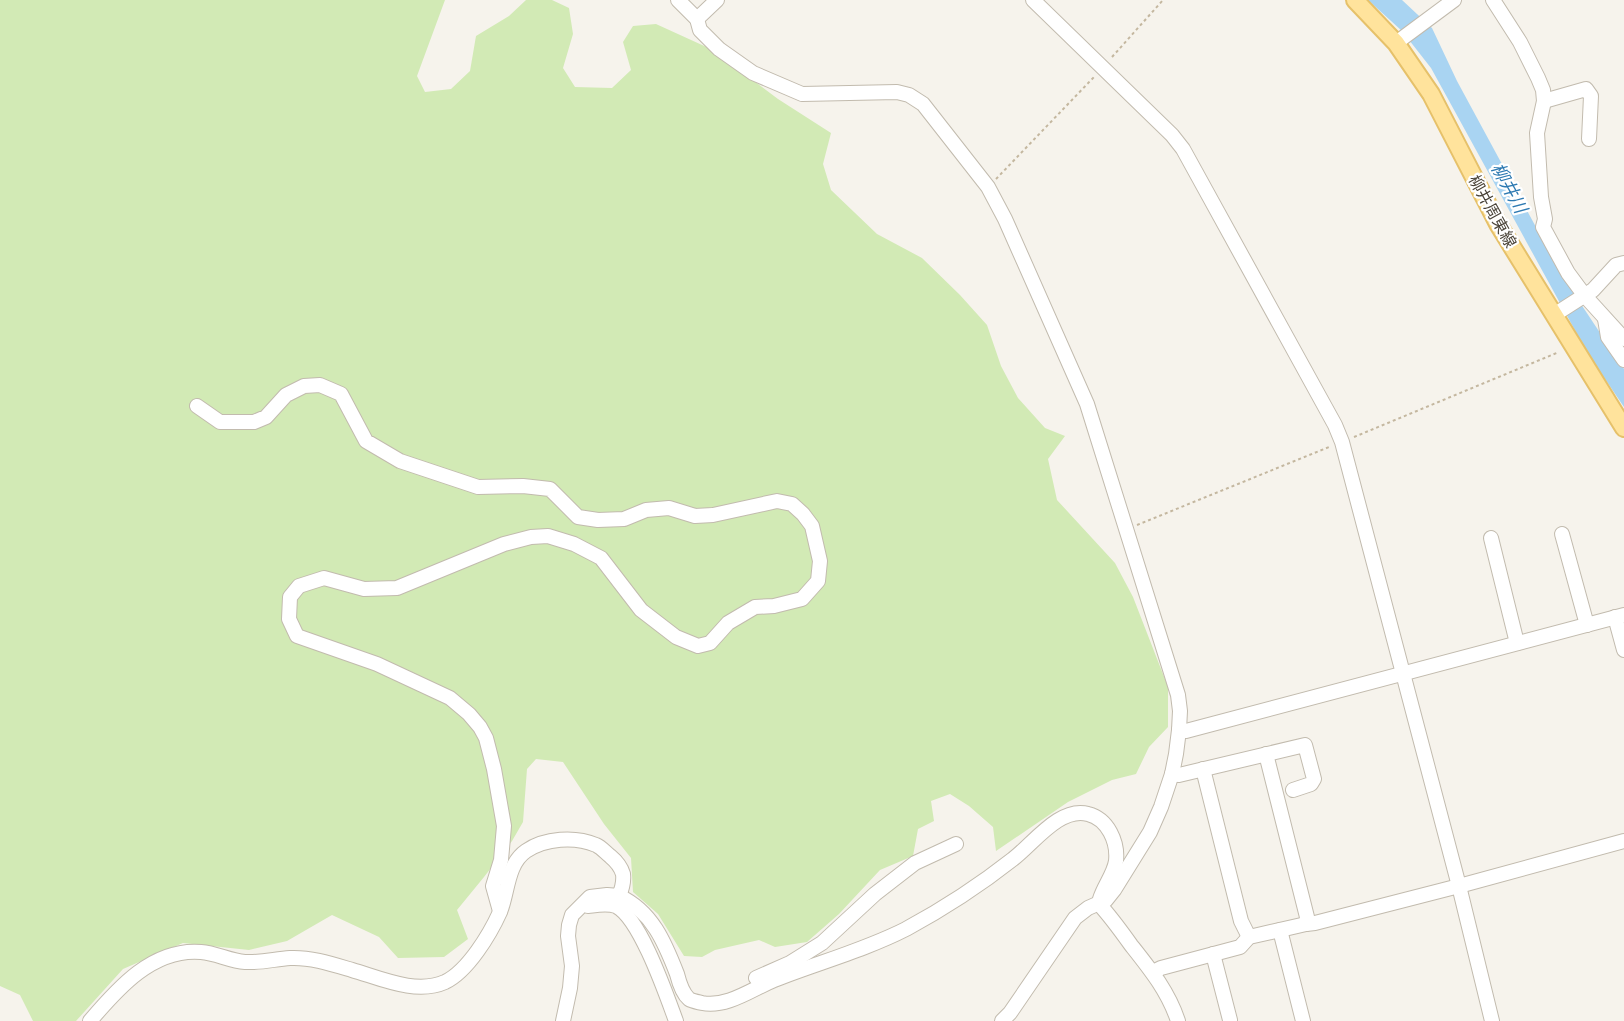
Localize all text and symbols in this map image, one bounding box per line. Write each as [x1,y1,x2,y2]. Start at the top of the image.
water label: 柳井川 [1486,159,1533,219]
street label: 柳井周東線 [1465,172,1520,251]

